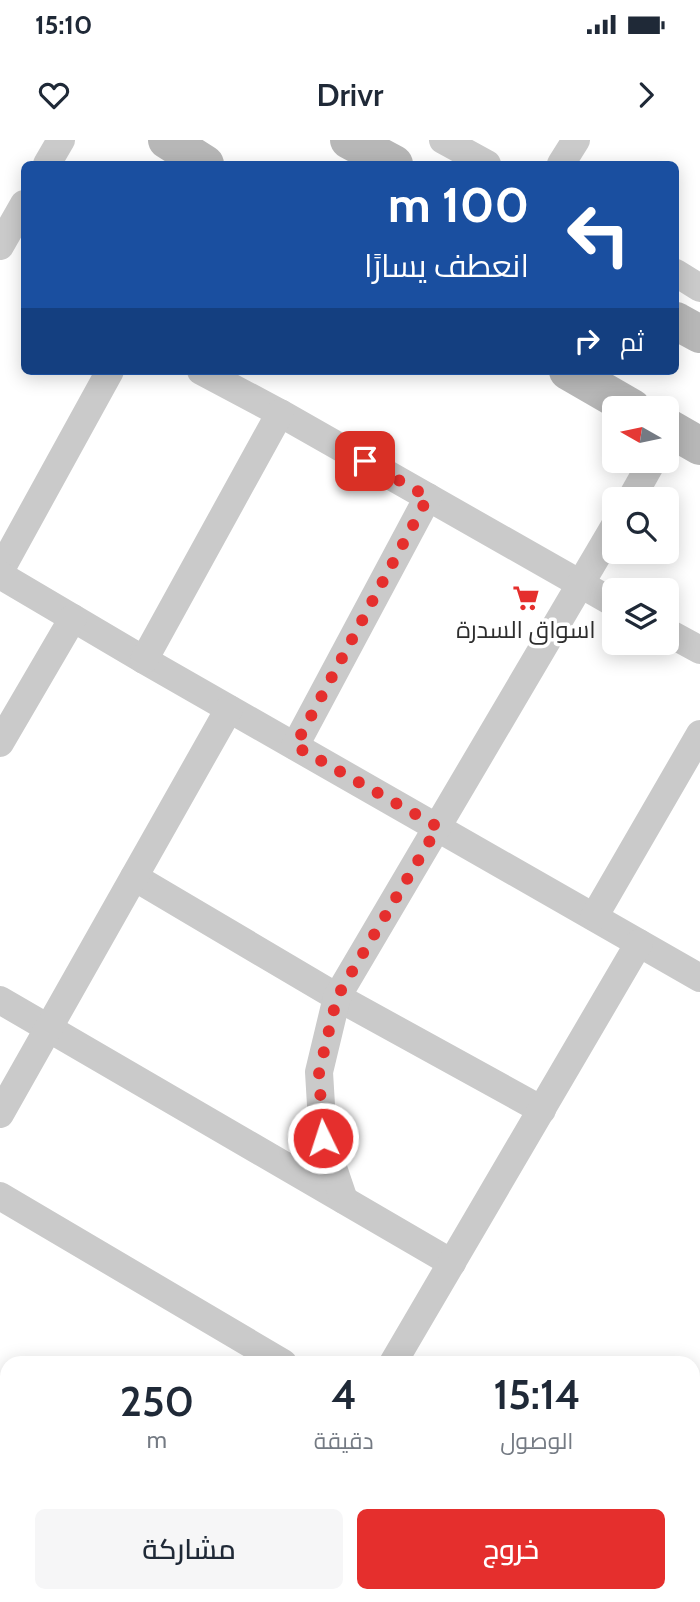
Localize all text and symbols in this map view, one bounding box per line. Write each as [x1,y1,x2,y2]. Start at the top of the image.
text: 15:10 [35,9,92,41]
text: Drivr [317,75,383,114]
icon: heart [35,76,73,114]
icon: forward [627,76,665,114]
text: 100 m [388,175,529,234]
icon: left [553,189,644,280]
text: انعطف يسارًا [364,246,529,285]
icon: right [568,322,606,360]
text: ثم [620,326,644,358]
north arrow [602,396,679,472]
map controls [602,396,679,655]
pin [335,431,395,491]
icon: arrive [346,442,384,480]
button: search [602,487,679,564]
button: layers [602,578,679,655]
supermarket icon: اسواق السدرة [511,583,541,613]
place label: اسواق السدرة [456,615,596,645]
position arrow [286,1101,360,1175]
text: 4 [331,1368,356,1420]
text: 15:14 [493,1368,580,1420]
text: 250 [120,1375,194,1427]
text: m [147,1426,167,1454]
text: دقيقة [314,1427,374,1455]
text: الوصول [500,1427,573,1455]
button: مشاركة [35,1509,343,1589]
button: خروج [357,1509,665,1589]

